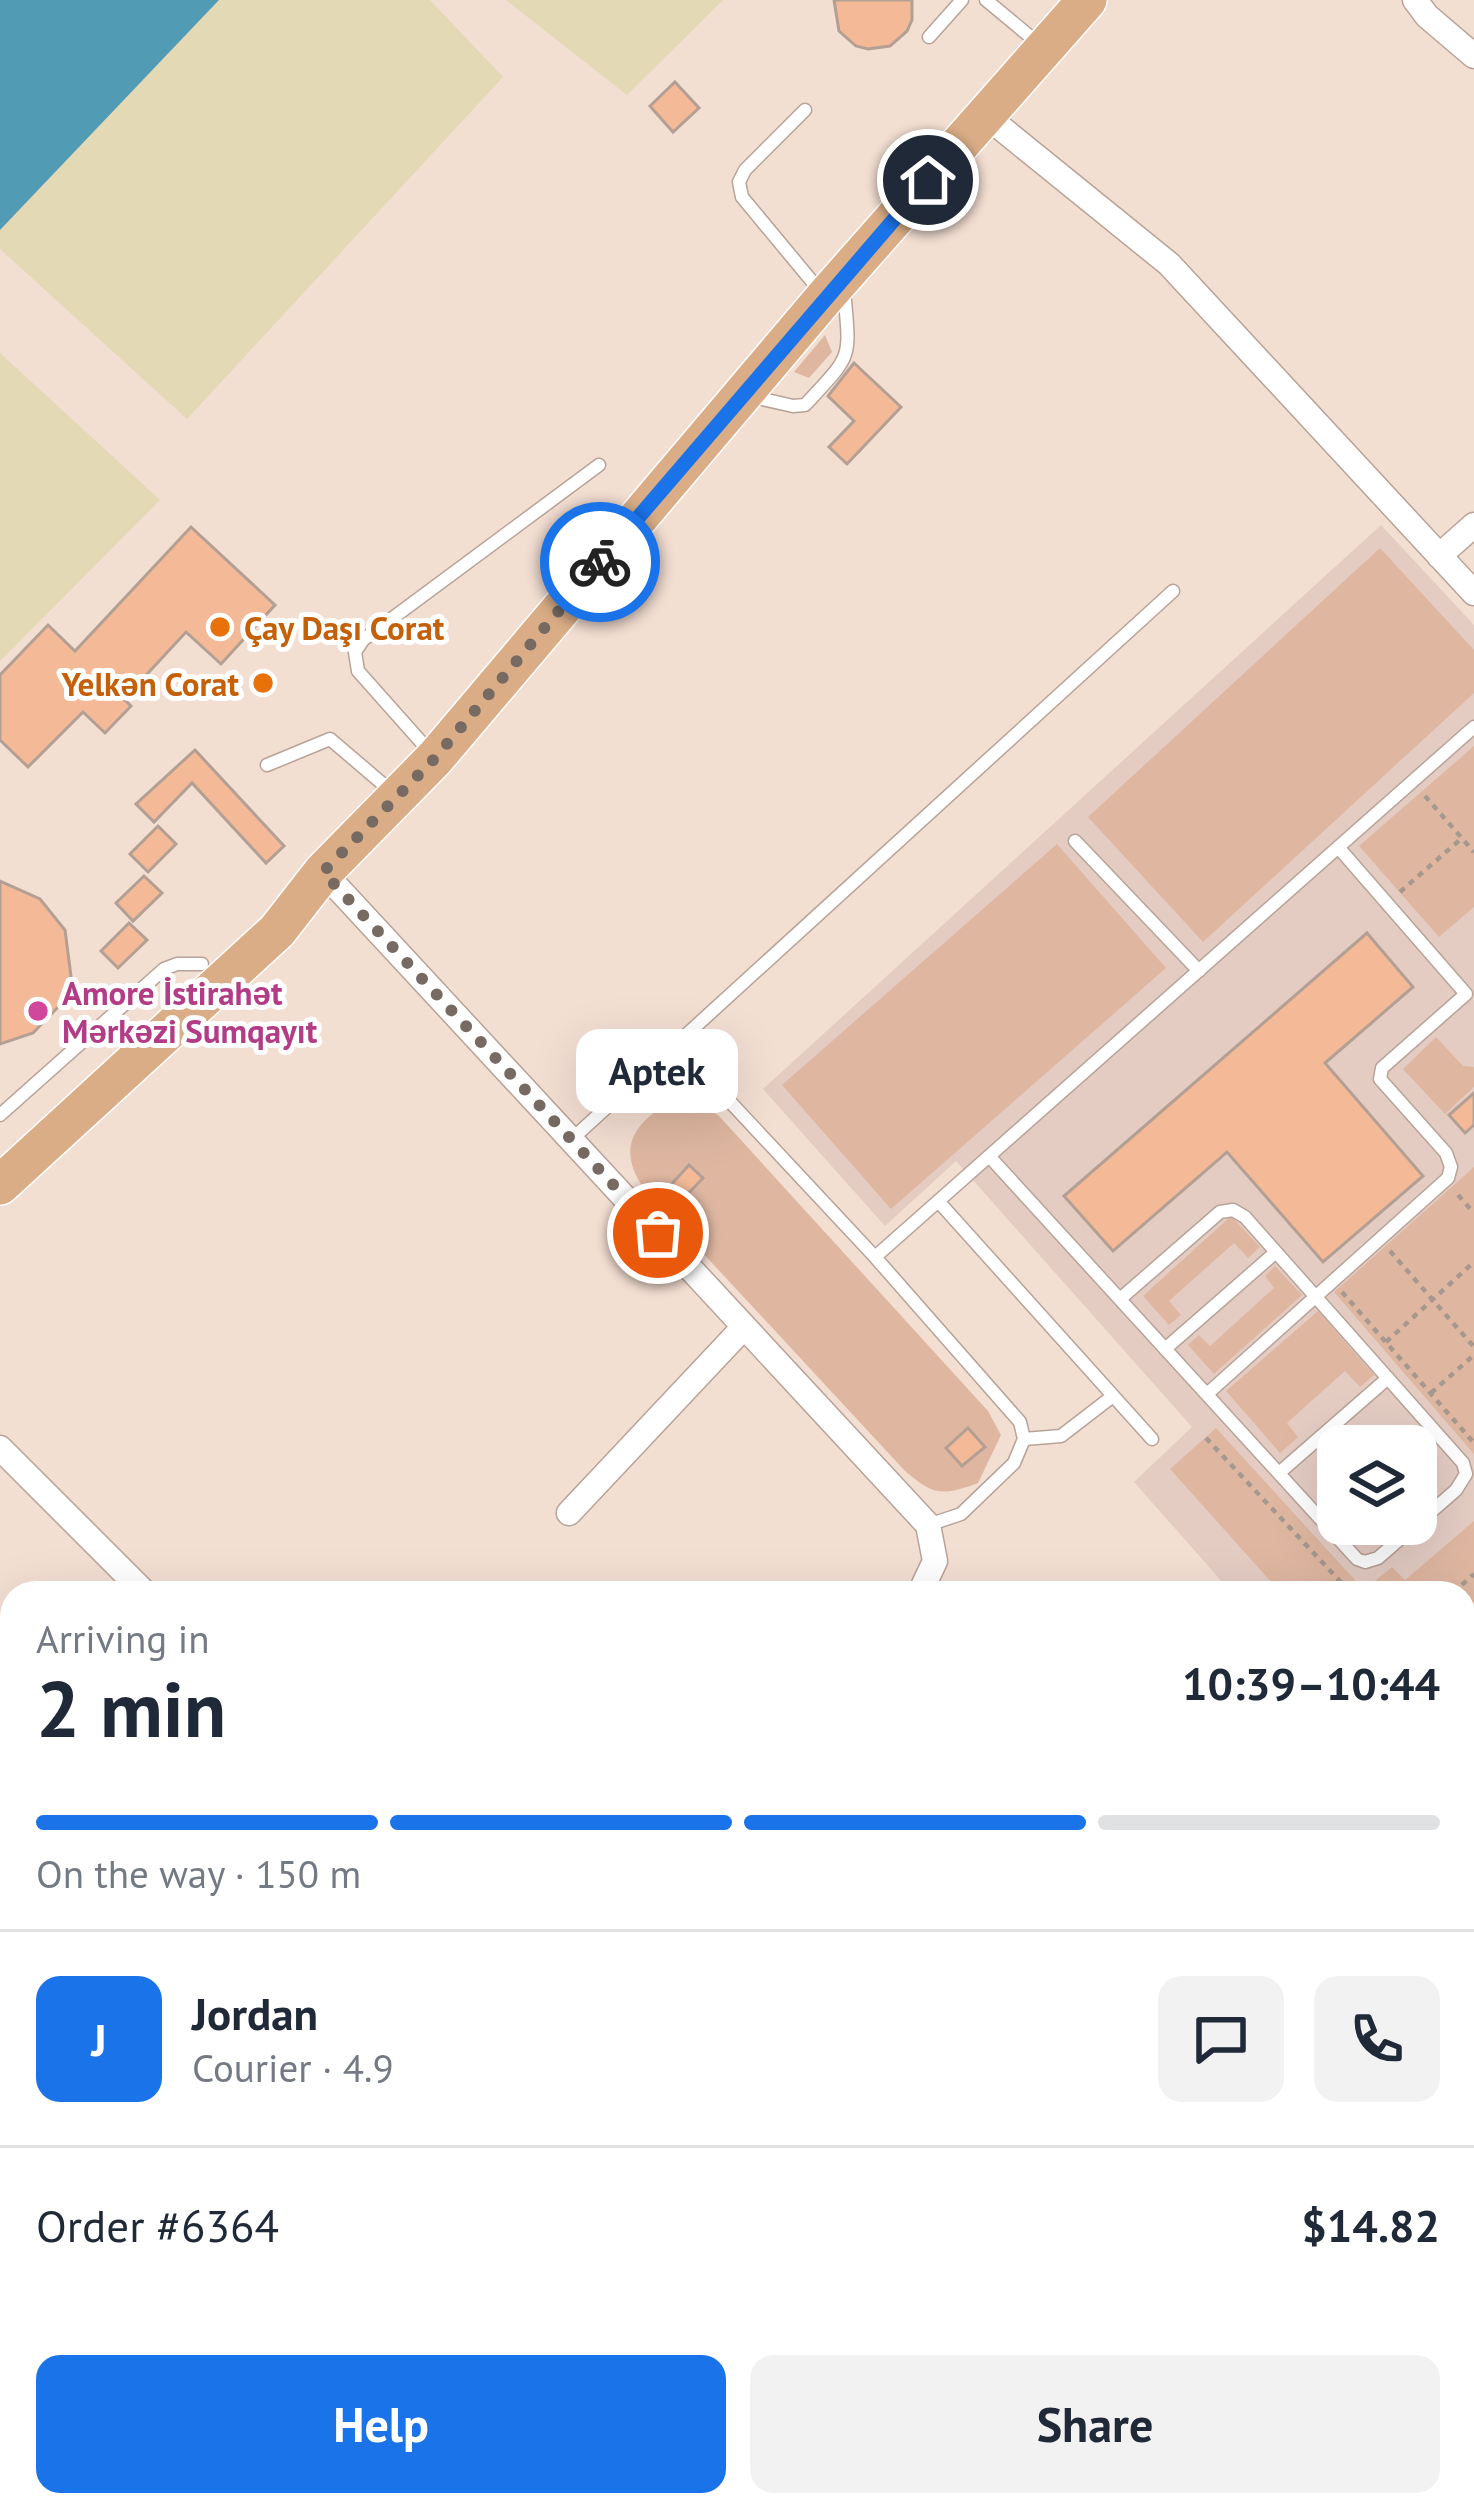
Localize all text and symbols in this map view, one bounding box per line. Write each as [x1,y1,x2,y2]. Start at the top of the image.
pin [877,129,979,231]
icon: home [895,147,961,213]
courier [540,502,660,622]
icon: bike [567,529,633,595]
place label: Çay Daşı Corat [244,606,445,649]
marker: Çay Daşı Corat [207,614,233,640]
place label: Yelkən Corat [61,662,239,705]
marker: Yelkən Corat [250,670,276,696]
place label: Amore İstirahət Mərkəzi Sumqayıt [62,971,318,1052]
marker: Amore İstirahət Mərkəzi Sumqayıt [25,998,51,1024]
callout: Aptek [577,1029,739,1113]
text: Aptek [608,1045,706,1096]
pin [607,1182,709,1284]
icon: bag [625,1200,691,1266]
map controls [1317,1425,1437,1545]
button: layers [1317,1425,1437,1545]
text: Arriving in [36,1613,210,1664]
text: 10:39–10:44 [1182,1654,1440,1712]
text: 2 min [36,1658,226,1759]
text: On the way · 150 m [36,1848,361,1899]
button: chat [1158,1976,1284,2102]
button: phone [1314,1976,1440,2102]
text: Jordan [192,1984,318,2042]
text: J [91,2010,107,2068]
text: Courier · 4.9 [192,2042,394,2093]
text: Order #6364 [36,2196,279,2254]
text: $14.82 [1301,2196,1440,2254]
button: Help [36,2355,726,2493]
button: Share [750,2355,1440,2493]

